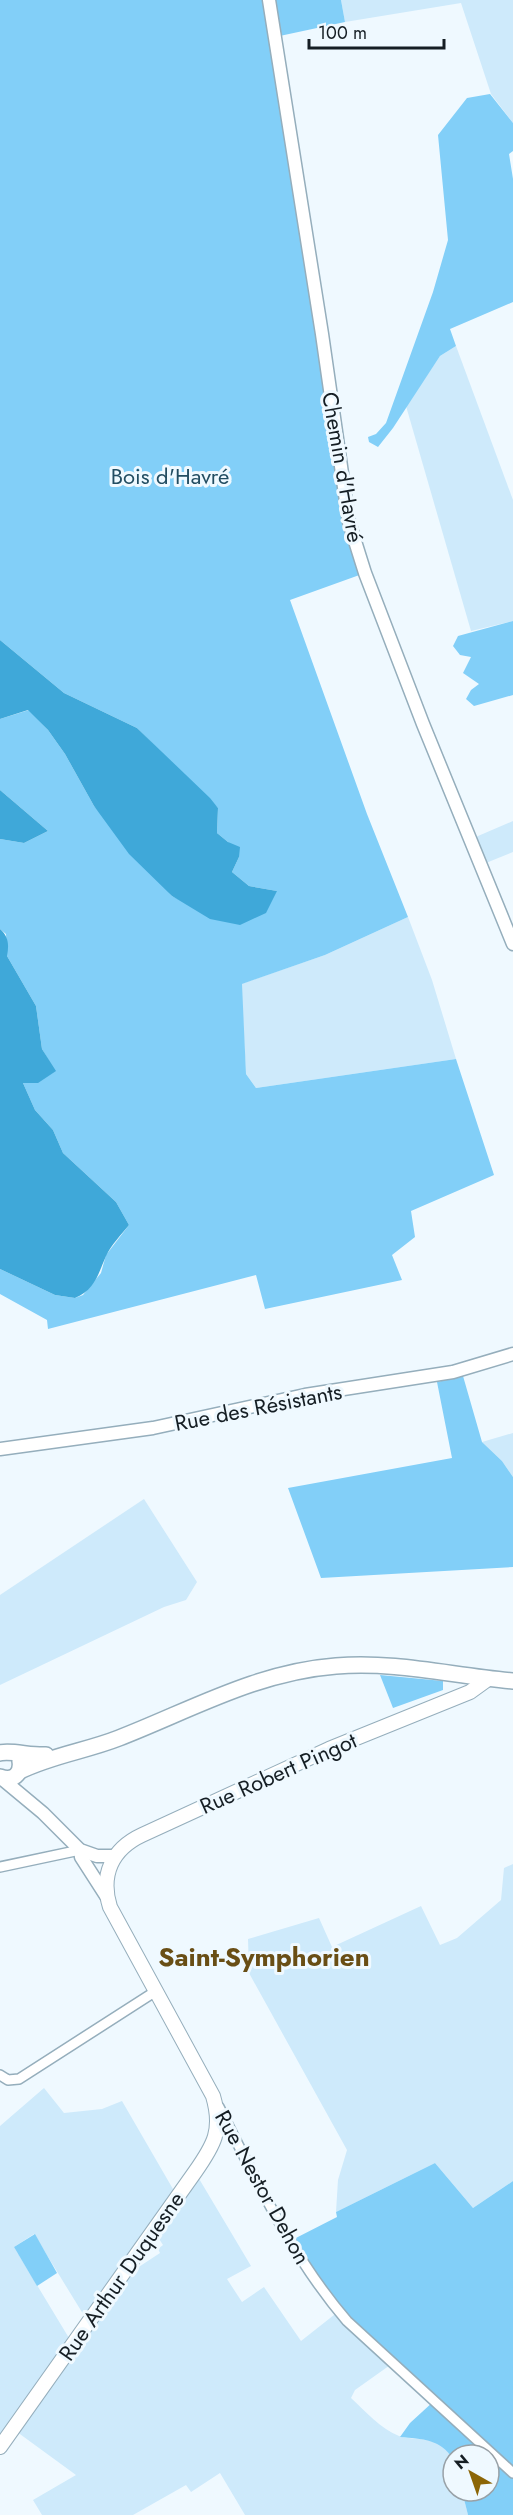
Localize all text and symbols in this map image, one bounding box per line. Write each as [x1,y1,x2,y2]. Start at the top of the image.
scale bar [309,12,444,50]
text: 100 m [318,20,367,46]
street label: Chemin d'Havré [314,389,372,545]
park label: Bois d'Havré [111,460,229,492]
street label: Rue des Résistants [172,1375,345,1439]
street label: Rue Robert Pingot [194,1724,362,1822]
district label: Saint-Symphorien [158,1938,370,1976]
street label: Rue Nestor Dehon [207,2104,319,2270]
street label: Rue Arthur Duquesne [51,2185,191,2367]
north arrow [441,2443,501,2503]
text: N [449,2449,474,2475]

